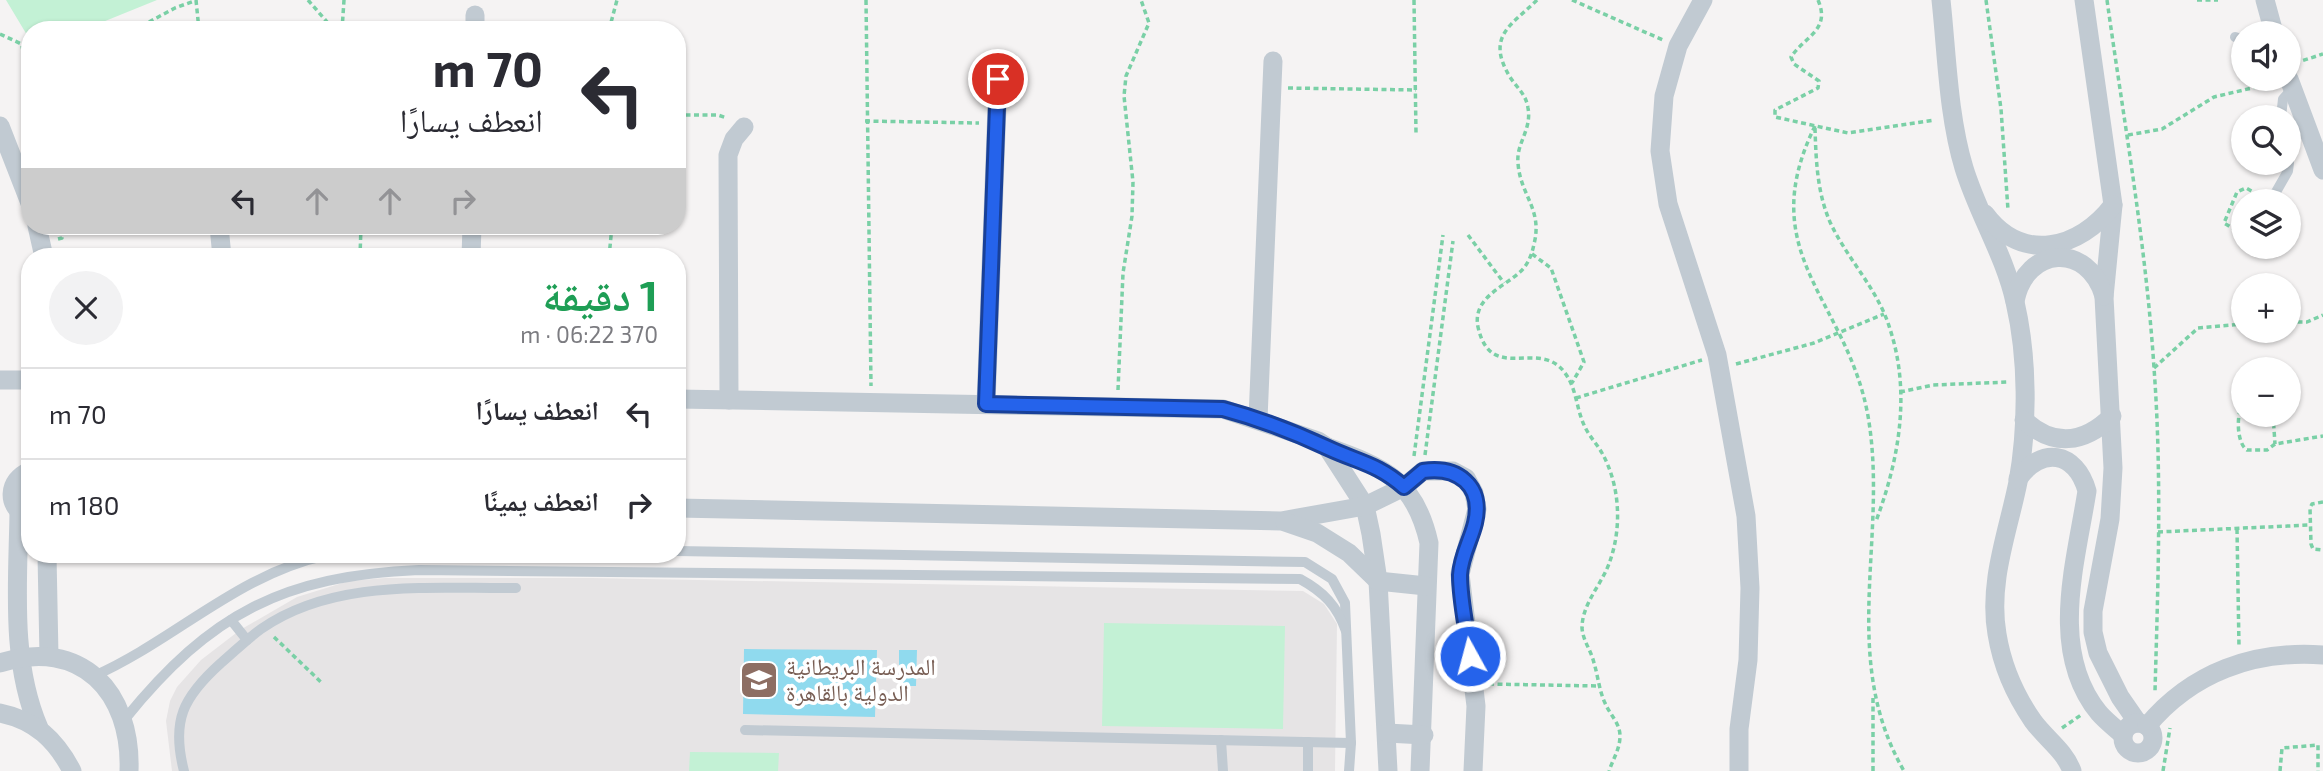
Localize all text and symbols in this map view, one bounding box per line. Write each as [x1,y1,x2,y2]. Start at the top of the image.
map controls [2231,21,2301,427]
button: sound [2231,21,2301,91]
text: 70 m [432,38,543,97]
icon: left [567,49,658,140]
pin [968,49,1028,109]
icon: arrive [979,60,1017,98]
text: انعطف يسارًا [400,100,543,138]
button: search [2231,105,2301,175]
icon: left [225,182,263,220]
icon: ahead [298,182,336,220]
icon: ahead [371,182,409,220]
icon: right [444,182,482,220]
button: layers [2231,189,2301,259]
text: 1 دقيقة [543,269,658,319]
button: close [49,271,123,345]
button: + [2231,273,2301,343]
text: 370 m · 06:22 [520,320,658,348]
button: − [2231,357,2301,427]
text: انعطف يسارًا [475,394,599,425]
icon: left [620,395,658,433]
text: 70 m [49,398,107,429]
text: انعطف يمينًا [483,485,599,516]
icon: right [620,486,658,524]
text: 180 m [49,489,119,520]
position arrow [1433,619,1507,693]
place label: المدرسة البريطانية الدولية بالقاهرة [786,652,936,707]
school or university icon: المدرسة البريطانية الدولية بالقاهرة [738,659,780,701]

